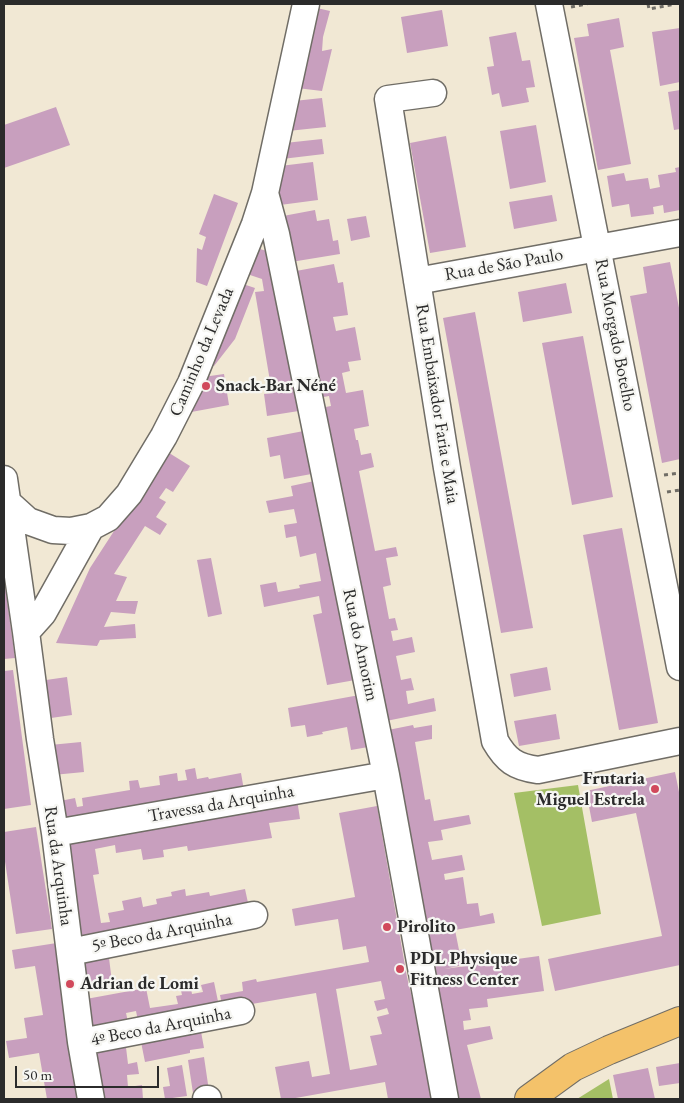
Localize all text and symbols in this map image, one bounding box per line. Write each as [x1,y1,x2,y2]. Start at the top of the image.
street label: Rua de São Paulo [443,244,565,286]
street label: Rua Morgado Botelho [590,257,640,413]
street label: Caminho da Levada [165,284,239,420]
street label: Rua Embaixador Faria e Maia [411,302,463,506]
place label: Snack-Bar Néné [216,375,336,397]
marker: Snack-Bar Néné [200,380,212,392]
street label: Rua do Amorim [338,587,382,703]
place label: Frutaria Miguel Estrela [536,768,645,811]
street label: Travessa da Arquinha [146,781,296,827]
marker: Frutaria Miguel Estrela [649,783,661,795]
street label: Rua da Arquinha [39,805,77,927]
street label: 5º Beco da Arquinha [90,909,234,957]
place label: Pirolito [397,916,455,938]
marker: Pirolito [381,921,393,933]
place label: PDL Physique Fitness Center [410,948,519,991]
marker: PDL Physique Fitness Center [394,963,406,975]
place label: Adrian de Lomi [80,973,199,995]
marker: Adrian de Lomi [64,978,76,990]
street label: 4º Beco da Arquinha [89,1003,233,1051]
scale bar [18,1056,161,1088]
text: 50 m [23,1065,52,1084]

